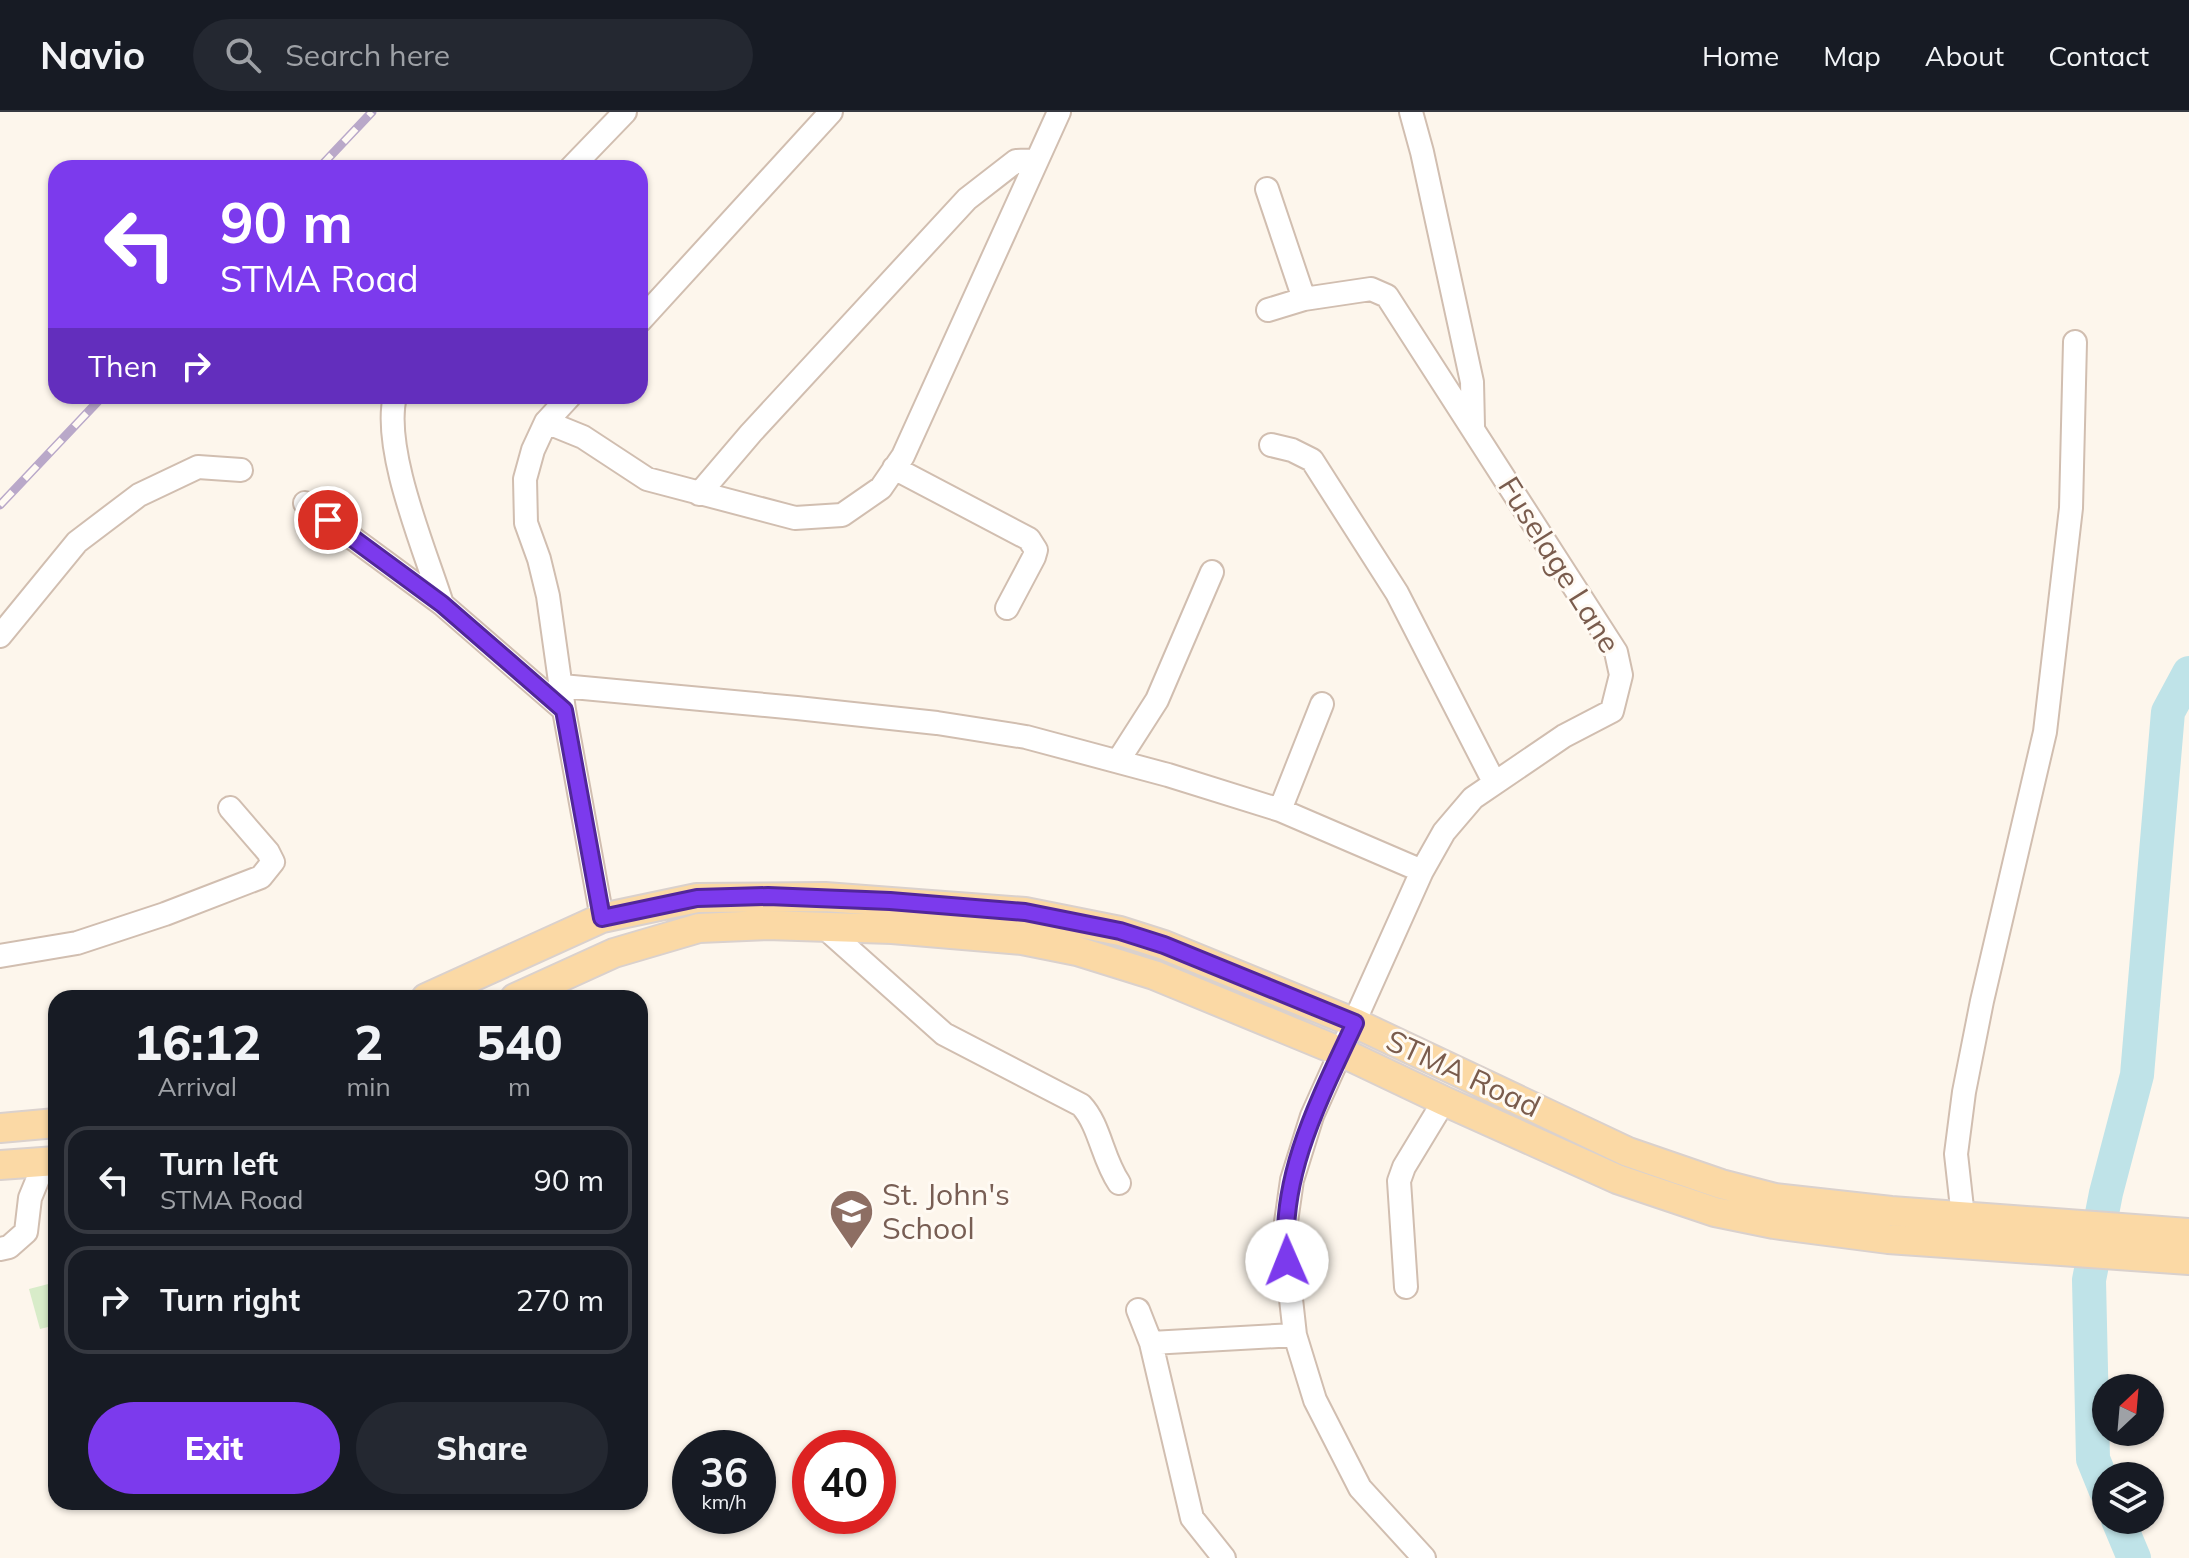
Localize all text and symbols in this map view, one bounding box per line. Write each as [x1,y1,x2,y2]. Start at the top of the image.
search box [193,19,753,91]
text: Navio [40,31,145,79]
icon: search [221,33,265,77]
text: Search here [285,36,450,74]
text: Home [1702,38,1779,73]
text: Map [1823,38,1881,73]
text: About [1925,38,2004,73]
text: Contact [2048,38,2149,73]
text: 90 m [220,187,353,257]
icon: left [88,192,192,296]
text: STMA Road [220,256,419,301]
icon: right [174,344,218,388]
text: Then [88,347,158,385]
street label: Fuselage Lane [1491,469,1629,660]
pin [294,486,362,554]
icon: arrive [306,498,350,542]
text: 16:12 [133,1012,261,1072]
text: 2 [354,1012,383,1072]
text: 540 [476,1012,563,1072]
street label: STMA Road [1380,1021,1546,1125]
text: Arrival [157,1070,237,1103]
text: min [347,1070,391,1103]
text: m [508,1070,531,1103]
text: Turn left [160,1145,278,1183]
icon: left [92,1158,136,1202]
text: 90 m [534,1161,604,1199]
place label: St. John's School [882,1175,1010,1247]
text: STMA Road [160,1183,303,1216]
school or university icon: St. John's School [827,1188,875,1251]
position arrow [1245,1219,1329,1303]
icon: right [92,1278,136,1322]
text: Turn right [160,1281,300,1319]
text: 270 m [516,1281,604,1319]
north arrow [2092,1374,2164,1446]
map controls [2092,1374,2164,1534]
button: Exit [88,1402,340,1494]
button: Share [356,1402,608,1494]
speed limit sign: 40 [792,1430,896,1534]
text: 36 [700,1447,748,1497]
button: layers [2092,1462,2164,1534]
text: km/h [701,1489,747,1514]

